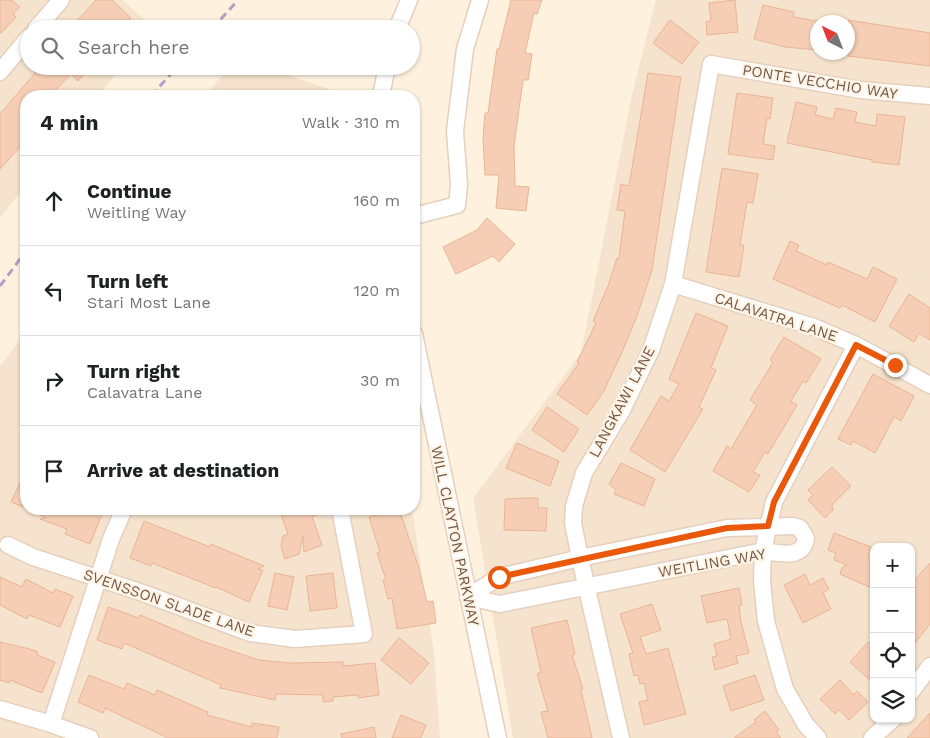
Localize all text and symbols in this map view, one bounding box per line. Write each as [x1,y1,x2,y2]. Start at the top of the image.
north arrow [810,15,855,60]
search box [20,20,420,75]
icon: search [38,34,66,62]
text: Search here [78,36,189,59]
street label: PONTE VECCHIO WAY [741,61,899,103]
text: 4 min [40,110,98,135]
text: Walk · 310 m [302,113,400,132]
text: Continue [87,180,171,203]
icon: ahead [40,187,68,215]
text: 160 m [353,191,400,210]
text: Weitling Way [87,203,186,222]
text: Turn left [87,270,168,293]
icon: left [40,277,68,305]
text: 120 m [354,281,400,300]
street label: CALAVATRA LANE [712,289,840,345]
text: Stari Most Lane [87,293,211,312]
street label: LANGKAWI LANE [585,343,659,461]
route end [884,354,907,377]
text: Turn right [87,360,180,383]
icon: right [40,367,68,395]
text: 30 m [360,371,400,390]
text: Calavatra Lane [87,383,202,402]
street label: WILL CLAYTON PARKWAY [427,444,483,628]
icon: arrive [40,457,68,485]
text: Arrive at destination [87,459,279,482]
map controls [870,543,915,723]
button: + [870,543,915,588]
street label: WEITLING WAY [657,545,768,581]
street label: SVENSSON SLADE LANE [81,565,257,641]
route start [488,566,511,589]
button: − [870,588,915,633]
button: locate [870,633,915,678]
button: layers [870,678,915,723]

